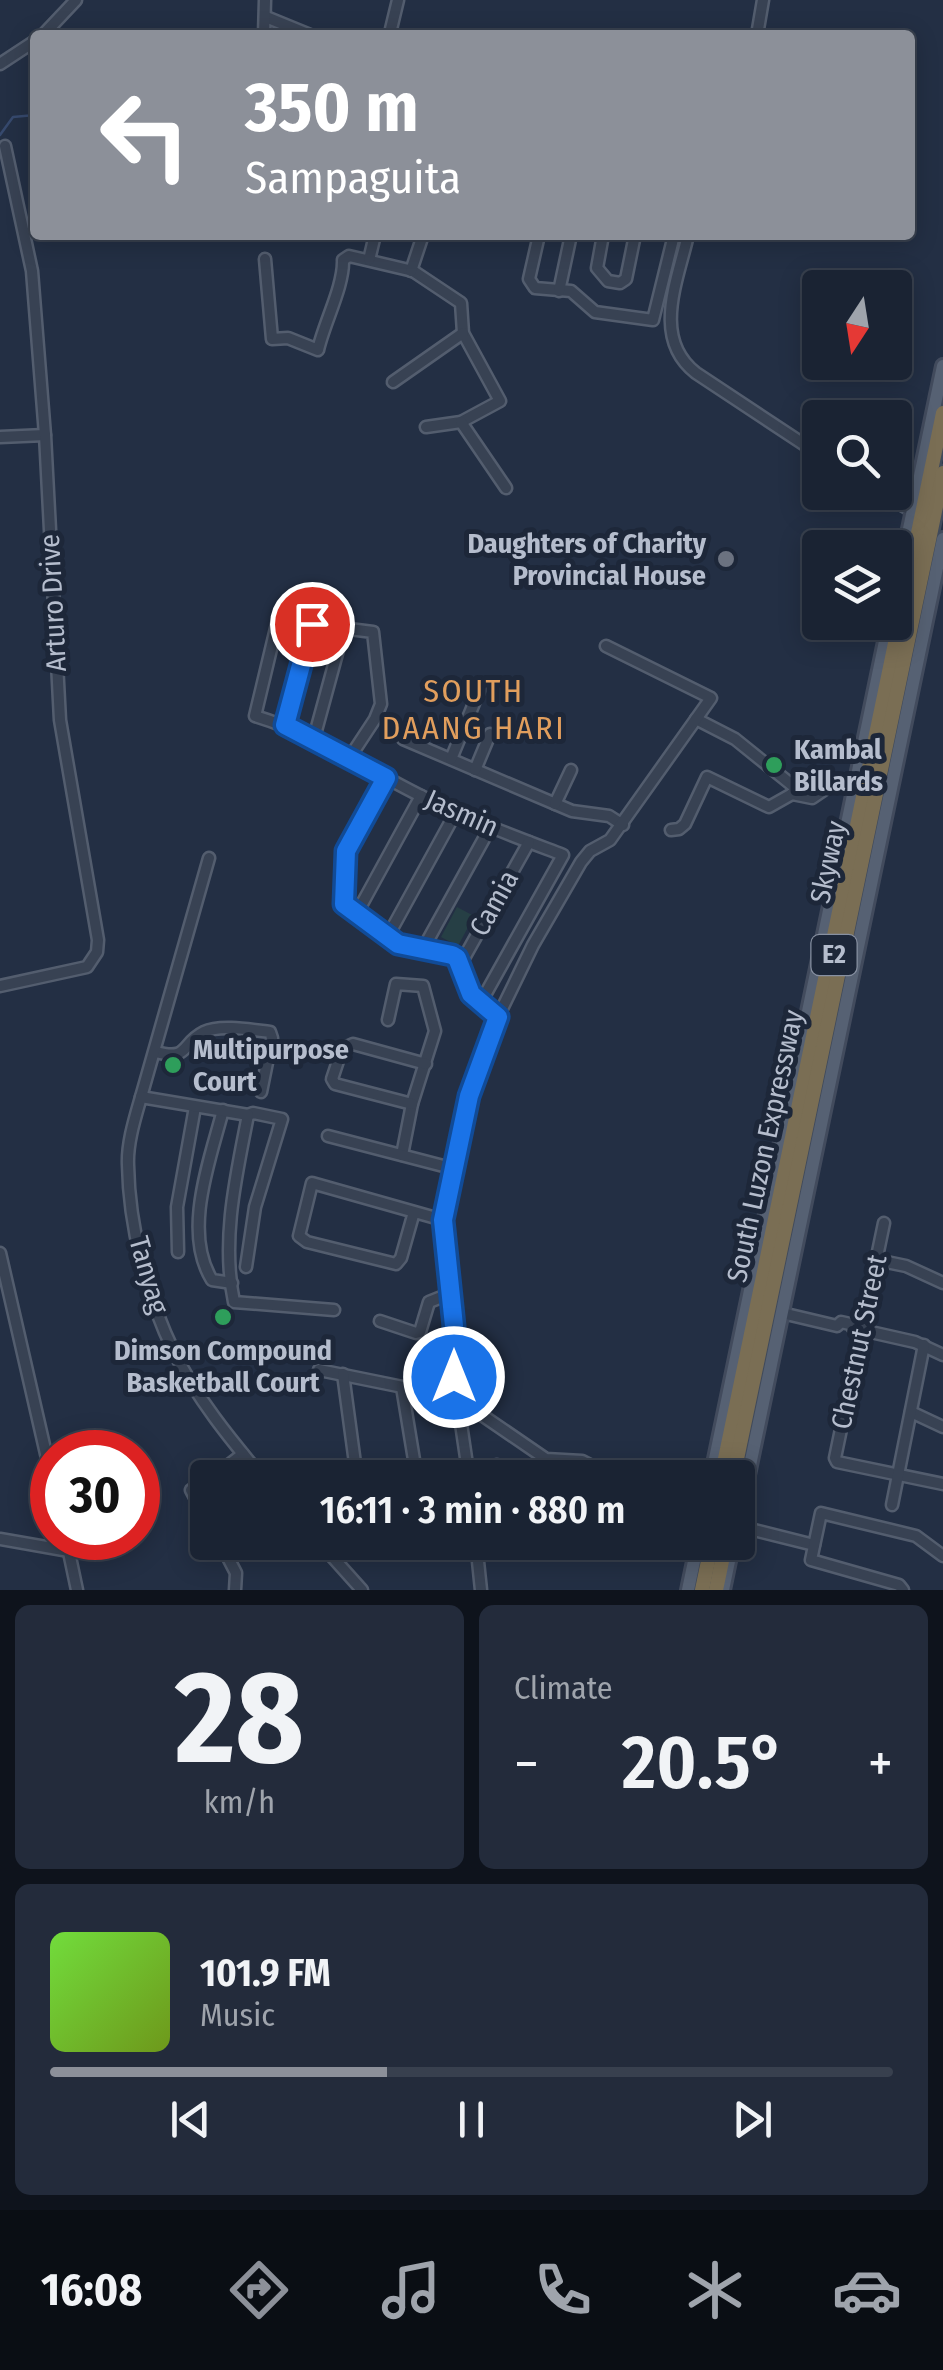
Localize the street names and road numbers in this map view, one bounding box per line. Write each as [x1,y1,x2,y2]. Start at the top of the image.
street label: Arturo Drive [33,533,73,673]
street label: Jasmin [420,782,504,844]
street label: Skyway [803,817,853,906]
street label: Camia [463,864,525,942]
road number: E2 [812,935,856,975]
street label: South Luzon Expressway [720,1006,810,1285]
street label: Tanyag [122,1233,176,1318]
street label: Chestnut Street [824,1251,894,1432]

